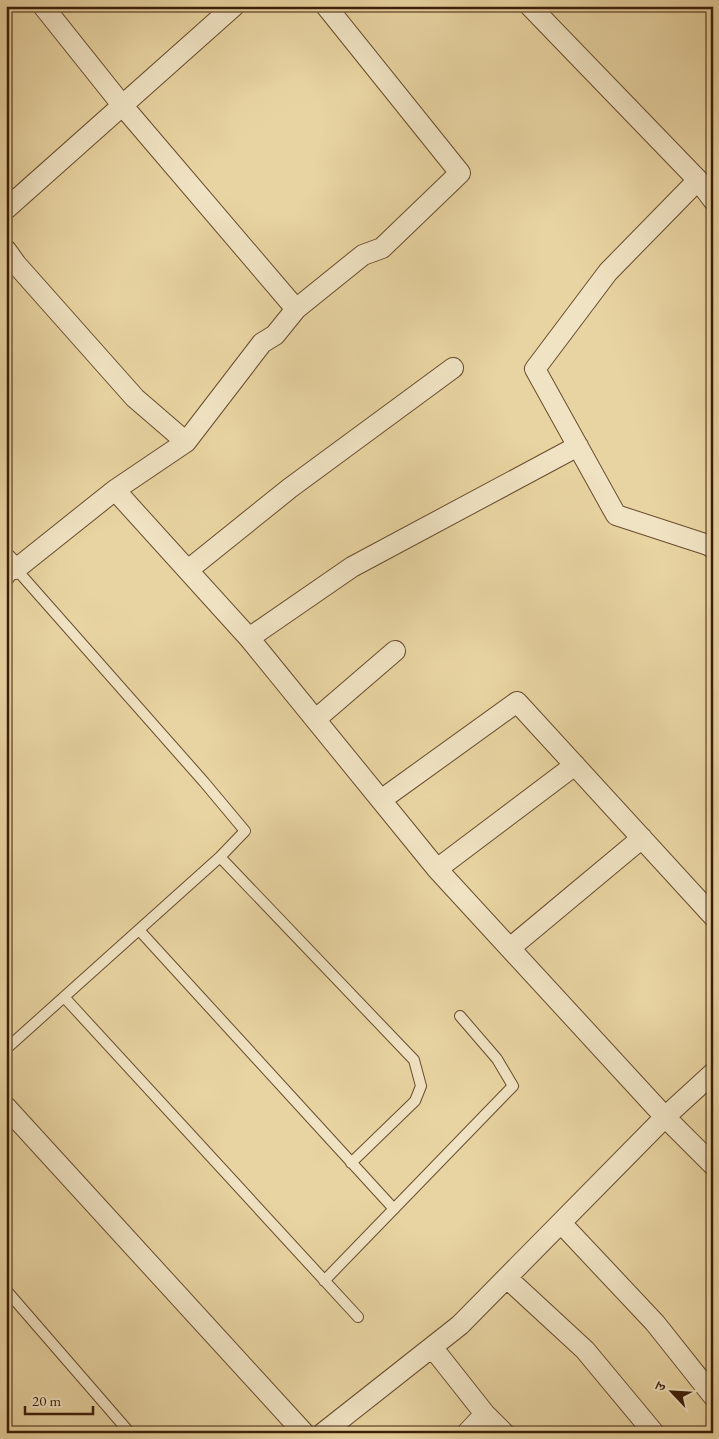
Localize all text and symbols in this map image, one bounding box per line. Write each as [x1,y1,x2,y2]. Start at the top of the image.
north arrow [646,1366,696,1416]
text: उ [650,1379,670,1394]
scale bar [25,1384,92,1416]
text: 20 m [32,1391,61,1410]

